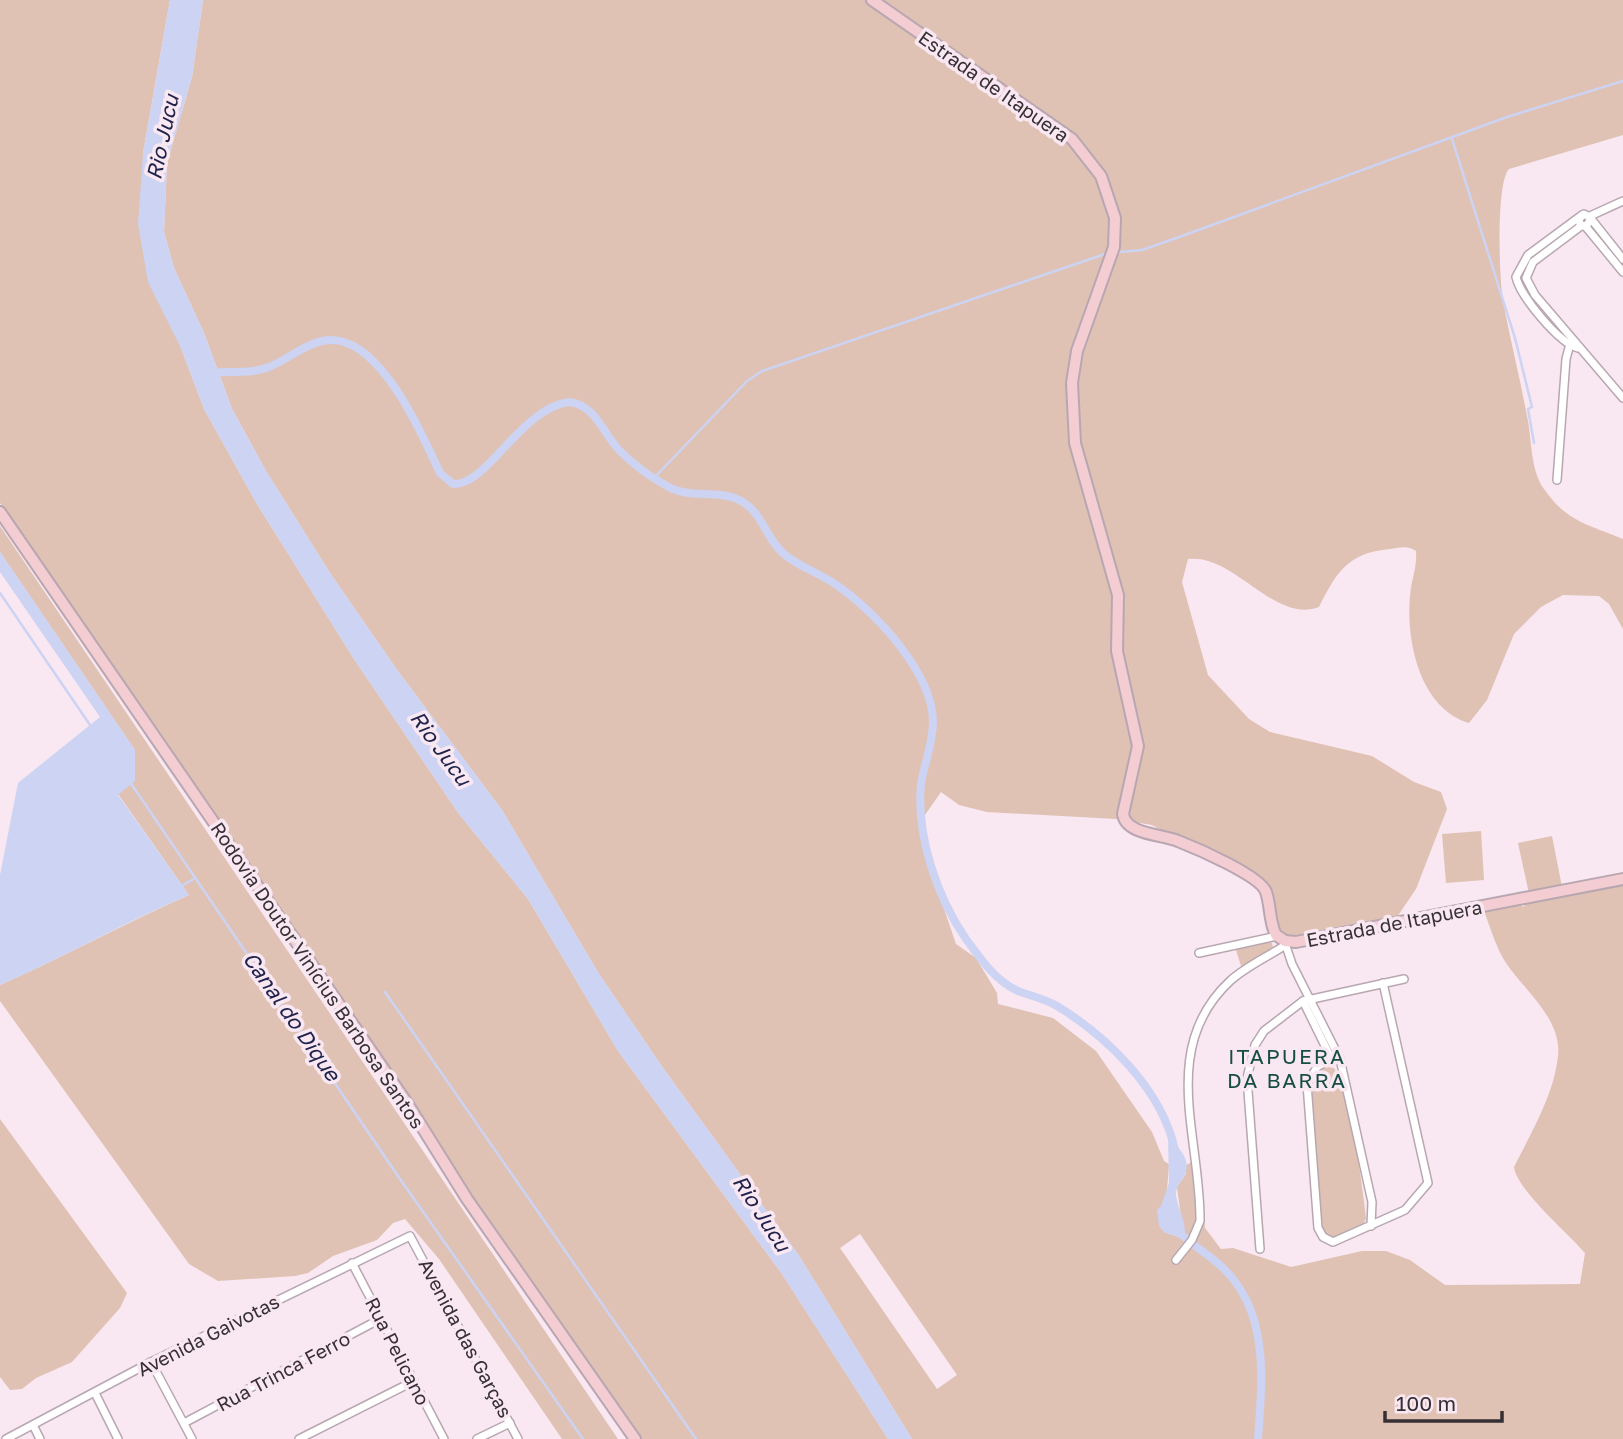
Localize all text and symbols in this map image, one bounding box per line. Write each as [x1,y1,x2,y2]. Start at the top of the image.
street label: Estrada de Itapuera [914,25,1074,147]
water label: Rio Jucu [140,91,184,182]
water label: Rio Jucu [405,705,478,792]
street label: Rodovia Doutor Vinícius Barbosa Santos [206,817,430,1133]
street label: Estrada de Itapuera [1304,895,1484,951]
water label: Canal do Dique [238,946,347,1087]
district label: ITAPUERA DA BARRA [1227,1043,1347,1093]
water label: Rio Jucu [728,1170,797,1257]
street label: Avenida das Garças [414,1255,518,1421]
street label: Avenida Gaivotas [133,1289,283,1381]
street label: Rua Pelicano [361,1293,435,1409]
street label: Rua Trinca Ferro [212,1326,354,1416]
scale bar [1385,1380,1502,1424]
text: 100 m [1396,1390,1456,1416]

